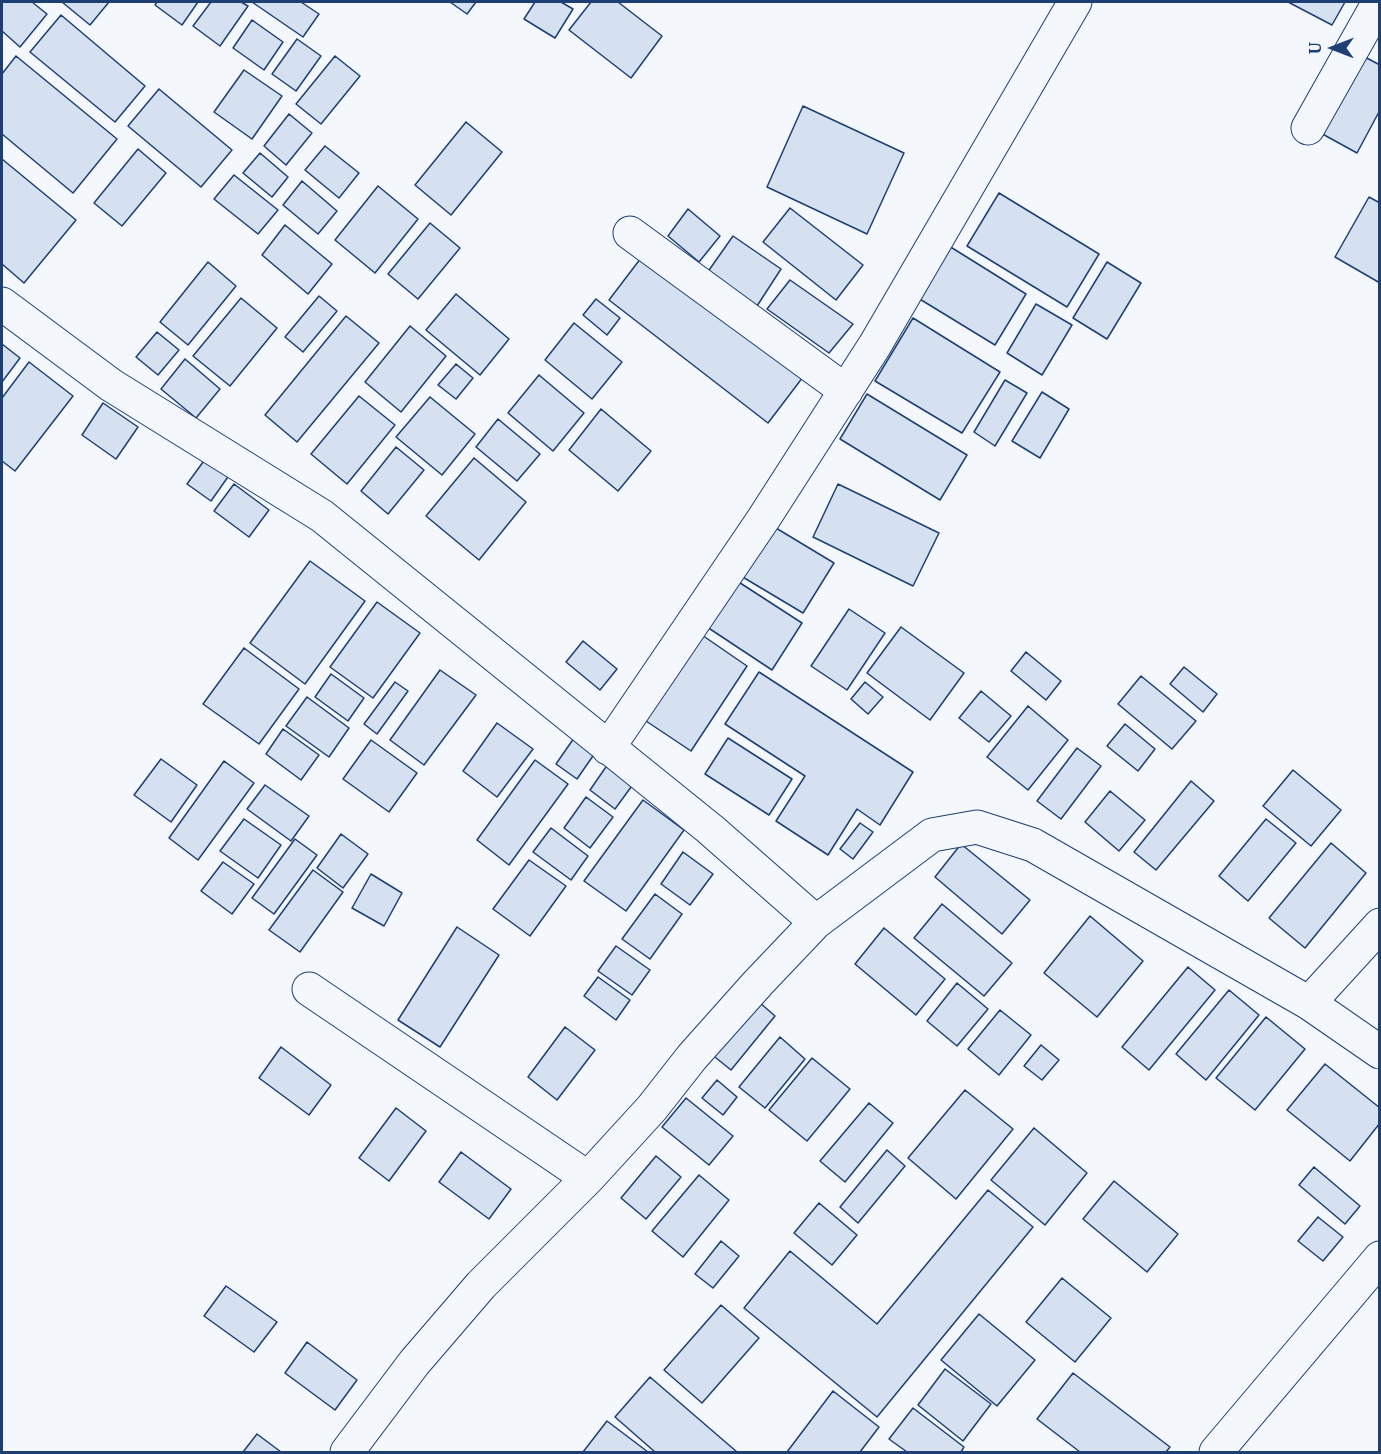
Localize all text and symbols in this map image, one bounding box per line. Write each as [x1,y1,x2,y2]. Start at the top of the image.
north arrow [1303,18,1363,78]
text: U [1305,42,1325,54]

